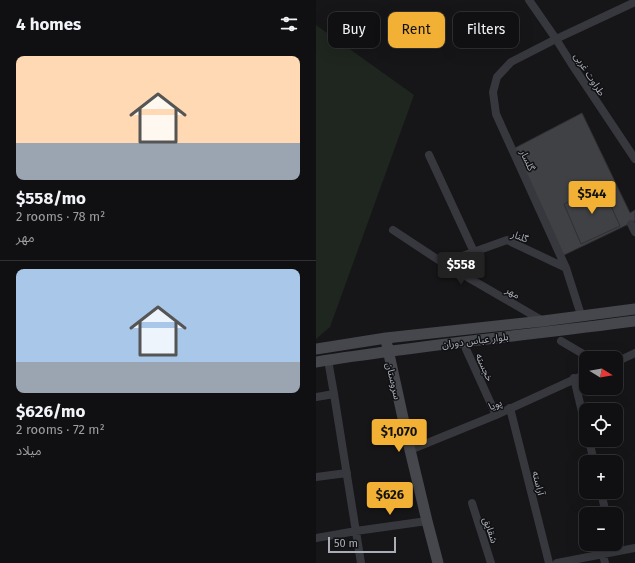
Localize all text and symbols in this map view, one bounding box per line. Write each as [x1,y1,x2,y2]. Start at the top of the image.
chip: Buy [328,12,380,48]
chip: Rent [388,12,445,48]
chip: Filters [453,12,519,48]
icon: filters [278,13,300,35]
text: 4 homes [16,14,81,35]
street label: طراوت غربی [571,51,608,98]
icon: home [122,82,194,154]
street label: گلسار [517,147,538,174]
pin: $544 [568,181,616,215]
text: $544 [578,186,606,201]
text: $558/mo [16,188,86,209]
text: 2 rooms · 78 m² [16,209,105,224]
street label: گلنار [509,228,531,246]
text: مهر [16,230,35,245]
pin: $558 [437,252,485,286]
text: $558 [447,257,475,272]
street label: مهر [502,284,522,302]
icon: home [122,295,194,367]
street label: بلوار عباس دوران [441,331,509,351]
north arrow [579,351,623,395]
map controls [579,351,623,551]
street label: خجسته [473,352,496,383]
street label: سروستان [383,362,403,401]
street label: پویا [487,397,504,413]
text: $626/mo [16,401,85,422]
button: locate [579,403,623,447]
pin: $1,070 [366,419,432,453]
text: 2 rooms · 72 m² [16,422,105,437]
text: $1,070 [381,424,417,439]
text: میلاد [16,443,42,458]
button: + [579,455,623,499]
street label: آراسته [529,470,547,498]
pin: $626 [366,482,414,516]
text: $626 [376,487,404,502]
button: − [579,507,623,551]
street label: شقایق [480,516,500,545]
scale bar [328,535,396,554]
text: 50 m [334,537,358,550]

